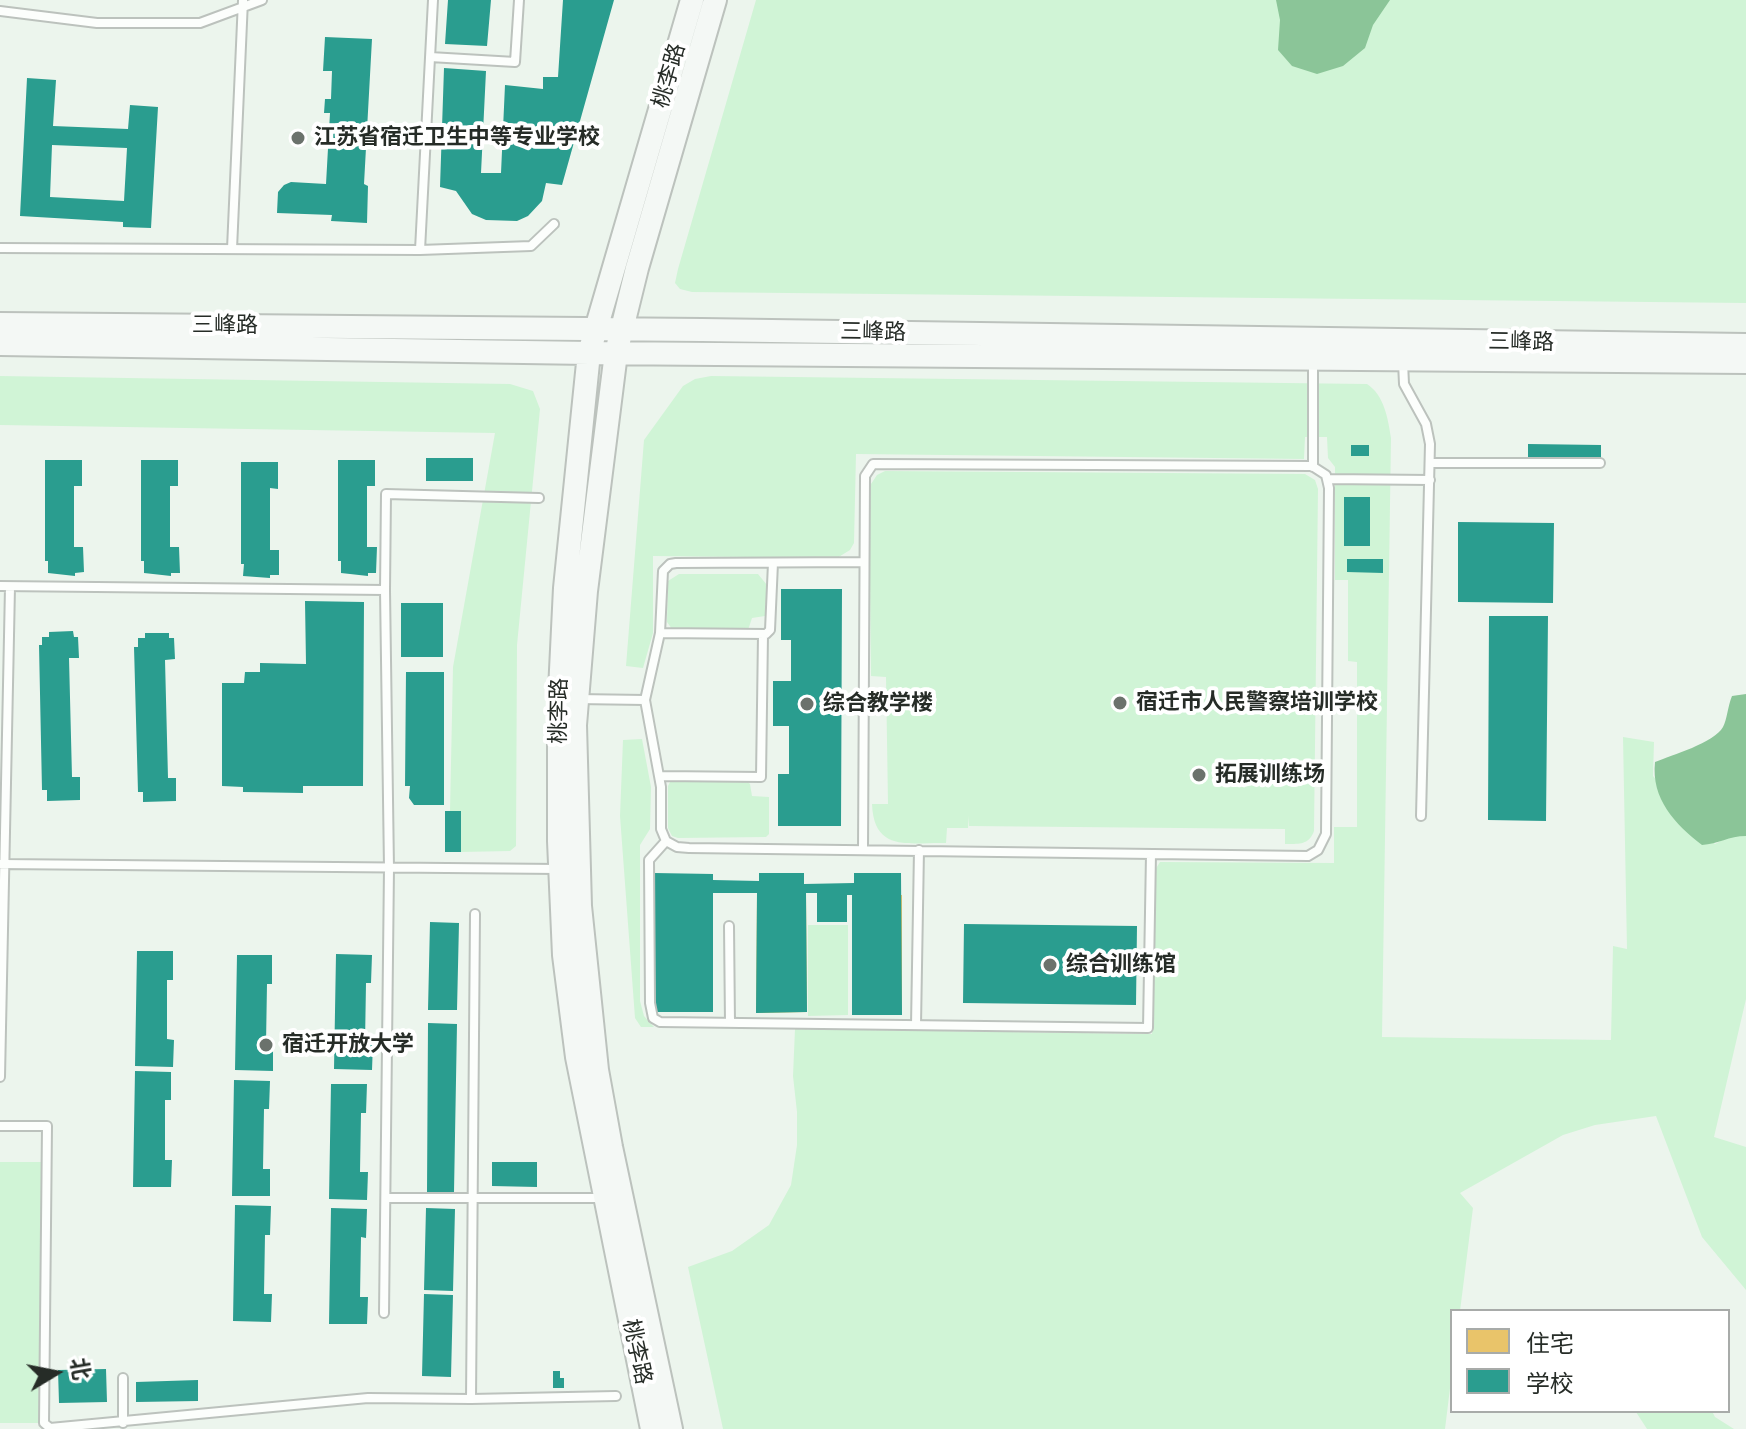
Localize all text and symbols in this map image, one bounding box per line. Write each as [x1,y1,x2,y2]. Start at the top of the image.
street label: 桃李路 [648,41,692,111]
place label: 江苏省宿迁卫生中等专业学校 [314,125,600,151]
marker: 江苏省宿迁卫生中等专业学校 [289,129,307,147]
street label: 三峰路 [192,313,258,339]
street label: 三峰路 [840,319,906,347]
street label: 三峰路 [1488,329,1554,357]
street label: 桃李路 [546,678,574,744]
place label: 宿迁市人民警察培训学校 [1136,690,1378,716]
place label: 综合教学楼 [823,691,933,717]
marker: 宿迁市人民警察培训学校 [1111,694,1129,712]
marker: 综合教学楼 [798,695,816,713]
place label: 拓展训练场 [1215,762,1325,788]
marker: 拓展训练场 [1190,766,1208,784]
place label: 综合训练馆 [1066,952,1176,978]
marker: 综合训练馆 [1041,956,1059,974]
place label: 宿迁开放大学 [282,1032,414,1058]
marker: 宿迁开放大学 [257,1036,275,1054]
legend [1450,1309,1730,1413]
street label: 桃李路 [616,1317,656,1387]
text: 住宅 [1526,1328,1574,1359]
north arrow [16,1333,96,1413]
text: 北 [64,1355,96,1382]
text: 学校 [1526,1368,1574,1399]

